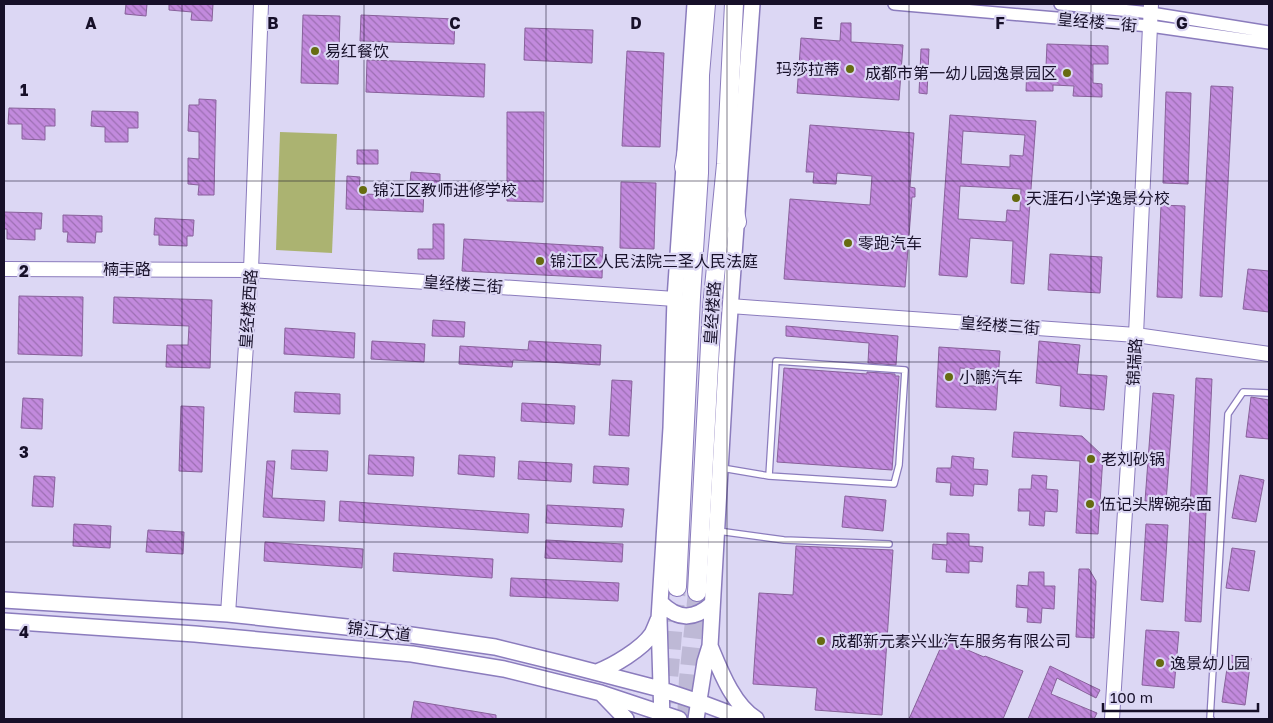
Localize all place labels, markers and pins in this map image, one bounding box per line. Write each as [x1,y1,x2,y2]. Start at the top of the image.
place label: 易红餐饮 [325,41,389,61]
marker: 易红餐饮 [309,45,321,57]
place label: 玛莎拉蒂 [776,59,840,79]
marker: 玛莎拉蒂 [844,63,856,75]
place label: 成都市第一幼儿园逸景园区 [865,63,1057,83]
marker: 成都市第一幼儿园逸景园区 [1061,67,1073,79]
place label: 锦江区教师进修学校 [373,180,517,200]
marker: 锦江区教师进修学校 [357,184,369,196]
place label: 天涯石小学逸景分校 [1026,188,1170,208]
marker: 天涯石小学逸景分校 [1010,192,1022,204]
place label: 零跑汽车 [858,233,922,253]
marker: 零跑汽车 [842,237,854,249]
place label: 锦江区人民法院三圣人民法庭 [550,251,758,271]
marker: 锦江区人民法院三圣人民法庭 [534,255,546,267]
place label: 小鹏汽车 [959,367,1023,387]
marker: 小鹏汽车 [943,371,955,383]
place label: 老刘砂锅 [1101,449,1165,469]
marker: 老刘砂锅 [1085,453,1097,465]
place label: 伍记头牌碗杂面 [1100,494,1212,514]
marker: 伍记头牌碗杂面 [1084,498,1096,510]
place label: 成都新元素兴业汽车服务有限公司 [831,631,1071,651]
marker: 成都新元素兴业汽车服务有限公司 [815,635,827,647]
place label: 逸景幼儿园 [1170,653,1250,673]
marker: 逸景幼儿园 [1154,657,1166,669]

